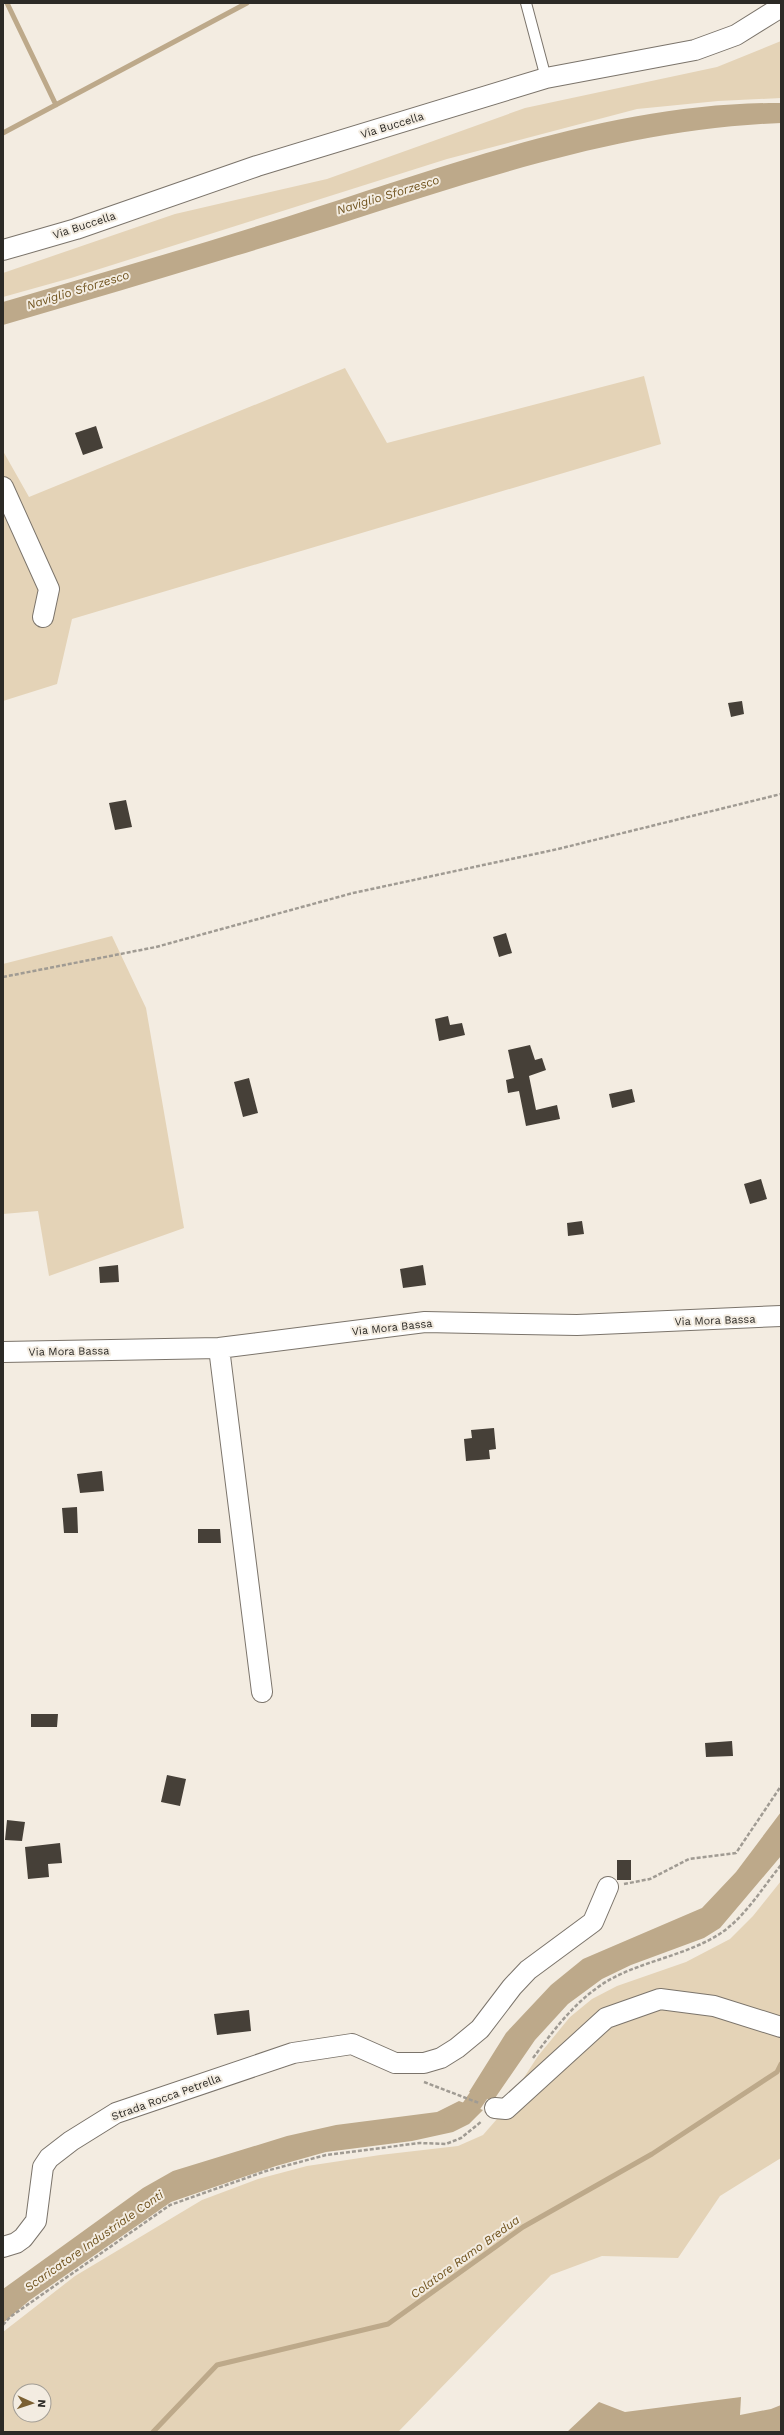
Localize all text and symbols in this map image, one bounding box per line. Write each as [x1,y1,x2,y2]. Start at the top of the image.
street label: Via Buccella [359,110,425,141]
water label: Naviglio Sforzesco [335,173,441,217]
street label: Via Buccella [51,209,117,242]
water label: Naviglio Sforzesco [25,268,131,312]
street label: Via Mora Bassa [674,1313,756,1328]
street label: Via Mora Bassa [351,1317,433,1338]
street label: Via Mora Bassa [28,1344,110,1359]
street label: Strada Rocca Petrella [110,2072,223,2123]
water label: Scaricatore Industriale Conti [22,2187,167,2294]
water label: Colatore Ramo Bredua [408,2212,523,2301]
north arrow [12,2383,52,2423]
text: N [35,2399,48,2408]

